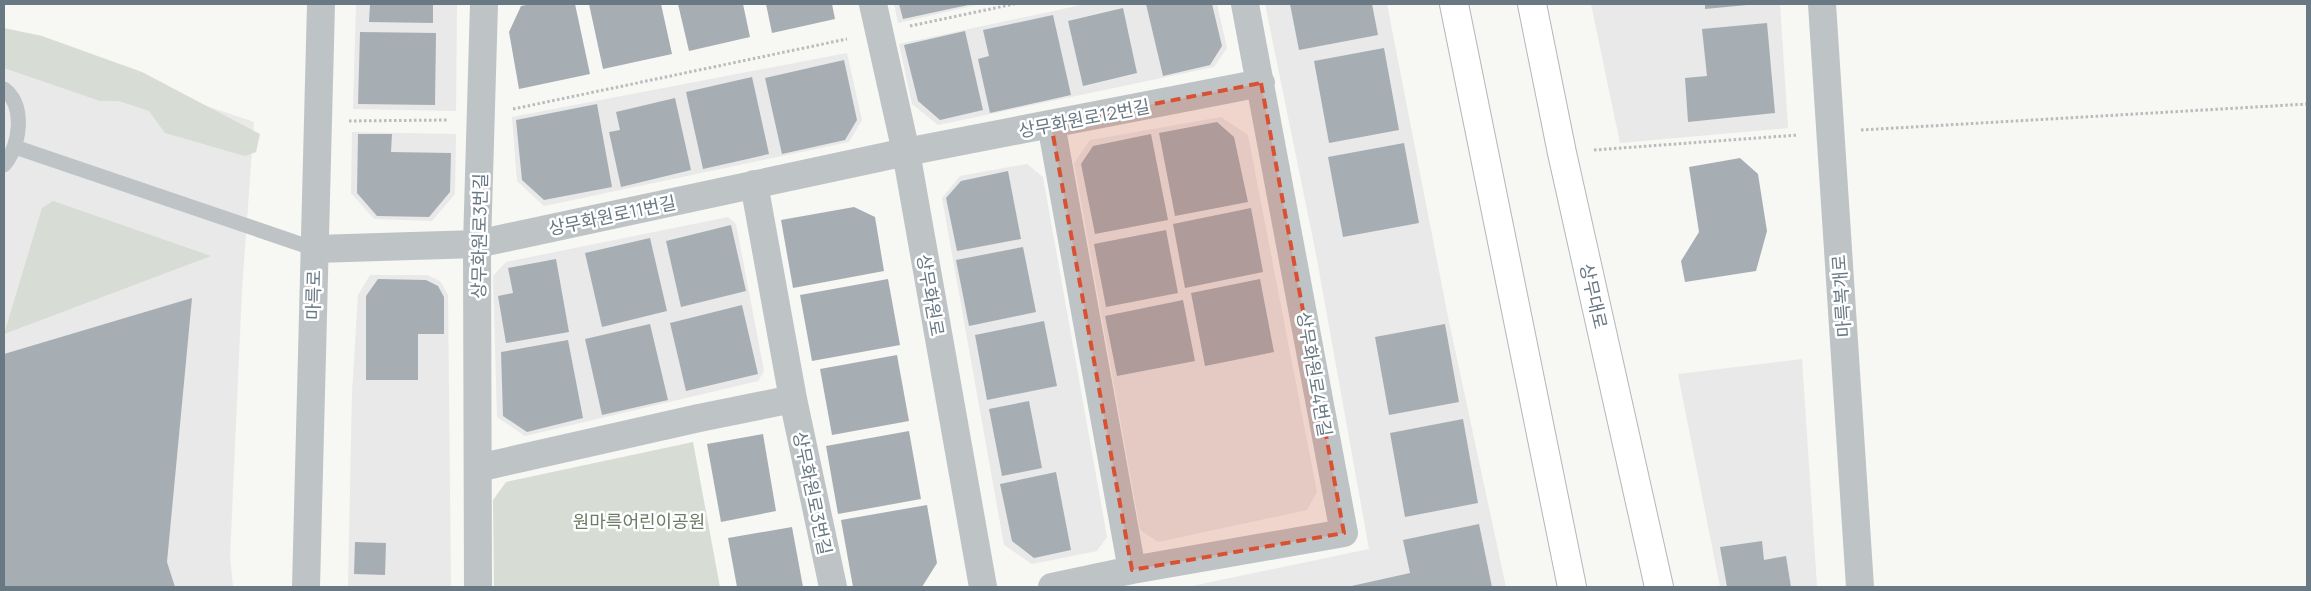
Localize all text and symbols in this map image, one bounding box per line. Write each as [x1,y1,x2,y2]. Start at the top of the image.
street label: 상무화원로12번길 [1016,94,1152,142]
street label: 상무화원로3번길 [466,173,492,299]
street label: 상무화원로11번길 [546,190,678,240]
street label: 상무화원로 [912,252,950,338]
street label: 마륵복개로 [1826,254,1856,338]
street label: 상무대로 [1575,261,1613,331]
street label: 마륵로 [301,270,325,320]
street label: 상무화원로4번길 [1292,310,1338,438]
street label: 상무화원로3번길 [788,429,838,557]
park label: 원마륵어린이공원 [573,509,705,533]

